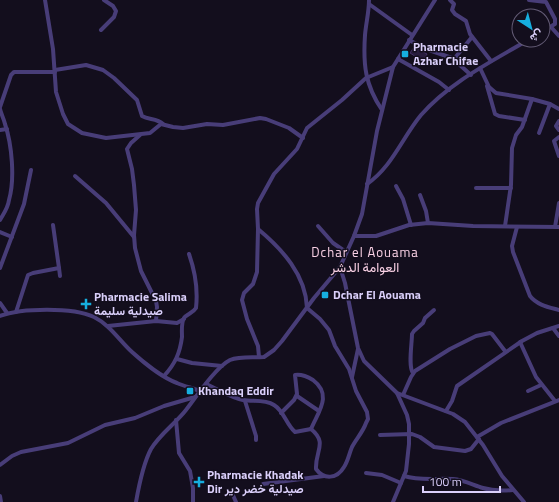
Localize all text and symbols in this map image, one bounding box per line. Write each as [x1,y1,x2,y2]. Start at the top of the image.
north arrow [511,8,551,48]
text: ش [527,26,547,46]
place label: Pharmacie Azhar Chifae [413,37,478,70]
marker: Pharmacie Azhar Chifae [400,49,410,59]
district label: Dchar el Aouama العوامة الدشر [311,242,419,277]
place label: Dchar El Aouama [333,285,421,304]
place label: Pharmacie Salima صيدلية سليمة [94,287,187,320]
marker: Dchar El Aouama [320,290,330,300]
marker: Pharmacie Salima صيدلية سليمة [81,299,91,309]
place label: Khandaq Eddir [198,381,274,400]
marker: Khandaq Eddir [185,386,195,396]
place label: Pharmacie Khadak Dir صيدلية خضر دير [207,465,304,498]
scale bar [423,468,500,494]
text: 100 m [429,472,462,491]
marker: Pharmacie Khadak Dir صيدلية خضر دير [194,477,204,487]

